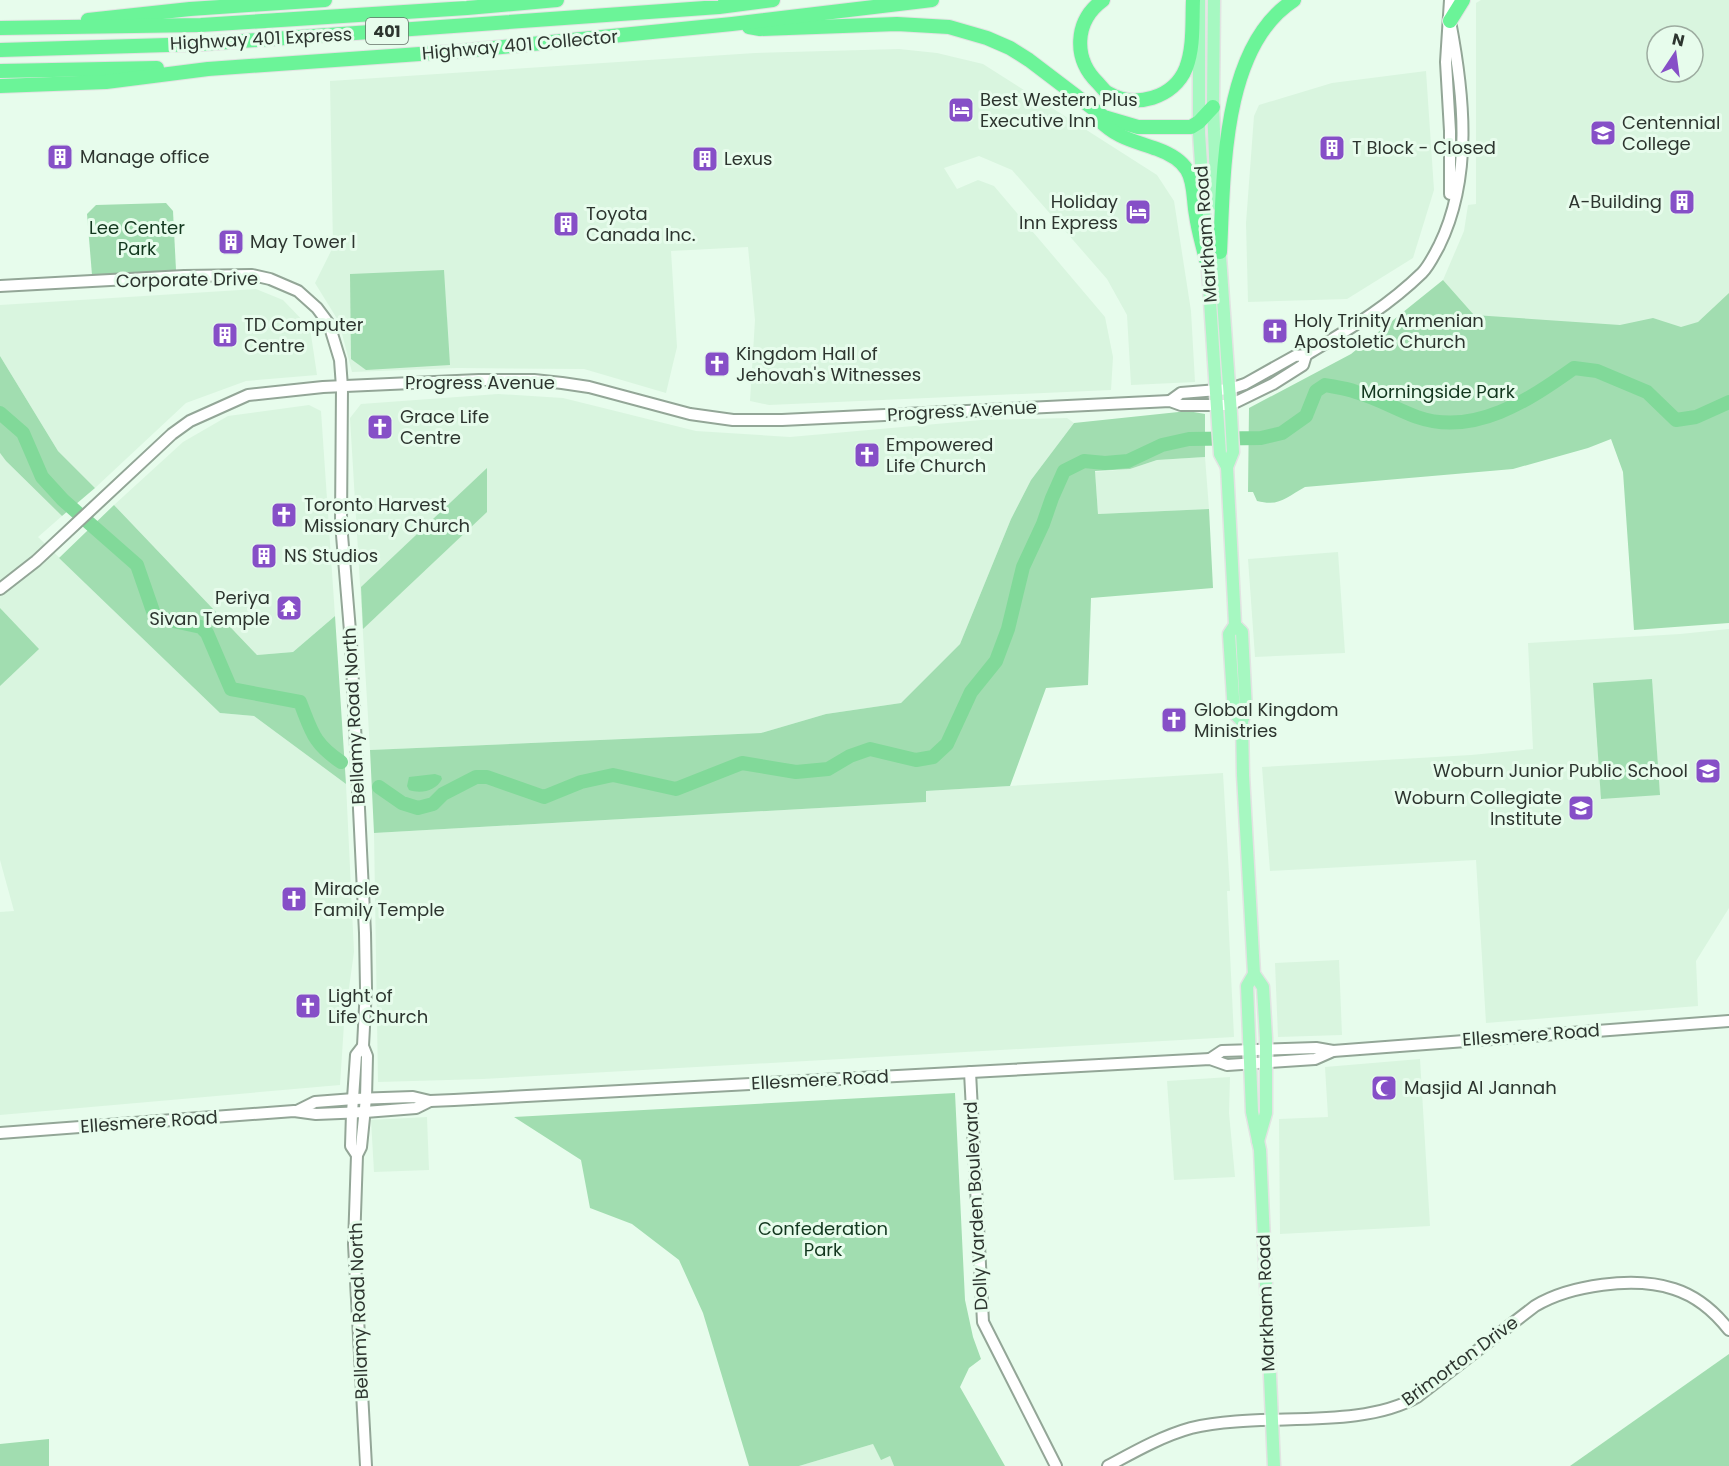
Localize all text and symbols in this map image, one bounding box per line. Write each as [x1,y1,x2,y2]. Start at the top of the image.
road number: 401 [366,18,408,44]
street label: Highway 401 Express [169,21,353,56]
street label: Highway 401 Collector [421,23,619,66]
north arrow [1645,24,1705,84]
text: N [1670,27,1687,52]
place label: Best Western Plus Executive Inn [980,87,1138,133]
hotel icon: Best Western Plus Executive Inn [946,95,976,125]
place label: Centennial College [1622,110,1720,156]
school or university icon: Centennial College [1588,118,1618,148]
building icon: T Block - Closed [1317,133,1347,163]
place label: T Block - Closed [1352,135,1496,160]
building icon: Manage office [45,142,75,172]
place label: Manage office [80,144,209,169]
building icon: Lexus [690,144,720,174]
place label: Lexus [724,146,772,171]
street label: Markham Road [1188,165,1223,303]
building icon: A-Building [1667,187,1697,217]
place label: Holiday Inn Express [1019,189,1118,235]
place label: A-Building [1568,189,1662,214]
hotel icon: Holiday Inn Express [1123,197,1153,227]
place label: Toyota Canada Inc. [586,201,696,247]
building icon: Toyota Canada Inc. [551,209,581,239]
park label: Lee Center Park [89,215,185,261]
building icon: May Tower I [216,227,246,257]
place label: May Tower I [250,229,356,254]
street label: Corporate Drive [116,266,258,293]
place label: Holy Trinity Armenian Apostoletic Church [1294,308,1484,354]
place label: TD Computer Centre [244,312,364,358]
church icon: Holy Trinity Armenian Apostoletic Church [1260,316,1290,346]
building icon: TD Computer Centre [210,320,240,350]
place label: Kingdom Hall of Jehovah's Witnesses [736,341,921,387]
church icon: Kingdom Hall of Jehovah's Witnesses [702,349,732,379]
street label: Progress Avenue [405,370,555,395]
park label: Morningside Park [1361,379,1516,404]
street label: Progress Avenue [886,394,1037,427]
place label: Grace Life Centre [400,404,489,450]
church icon: Grace Life Centre [365,412,395,442]
place label: Empowered Life Church [886,432,993,478]
church icon: Empowered Life Church [852,440,882,470]
place label: Toronto Harvest Missionary Church [304,492,470,538]
church icon: Toronto Harvest Missionary Church [269,500,299,530]
building icon: NS Studios [249,541,279,571]
place label: NS Studios [284,543,378,568]
place label: Periya Sivan Temple [149,585,270,631]
temple icon: Periya Sivan Temple [274,593,304,623]
street label: Bellamy Road North [336,627,371,805]
place label: Global Kingdom Ministries [1194,697,1339,743]
church icon: Global Kingdom Ministries [1159,705,1189,735]
school or university icon: Woburn Junior Public School [1693,756,1723,786]
place label: Woburn Junior Public School [1433,758,1688,783]
place label: Woburn Collegiate Institute [1394,785,1562,831]
school or university icon: Woburn Collegiate Institute [1566,793,1596,823]
place label: Miracle Family Temple [314,876,445,922]
church icon: Miracle Family Temple [279,884,309,914]
place label: Light of Life Church [328,983,428,1029]
church icon: Light of Life Church [293,991,323,1021]
street label: Ellesmere Road [1461,1017,1601,1052]
street label: Ellesmere Road [751,1063,889,1096]
mosque icon: Masjid Al Jannah [1369,1073,1399,1103]
place label: Masjid Al Jannah [1404,1075,1557,1100]
street label: Dolly Varden Boulevard [958,1101,993,1311]
street label: Ellesmere Road [79,1104,219,1139]
park label: Confederation Park [758,1216,888,1262]
street label: Bellamy Road North [343,1222,374,1400]
street label: Markham Road [1251,1234,1280,1372]
street label: Brimorton Drive [1396,1310,1523,1411]

